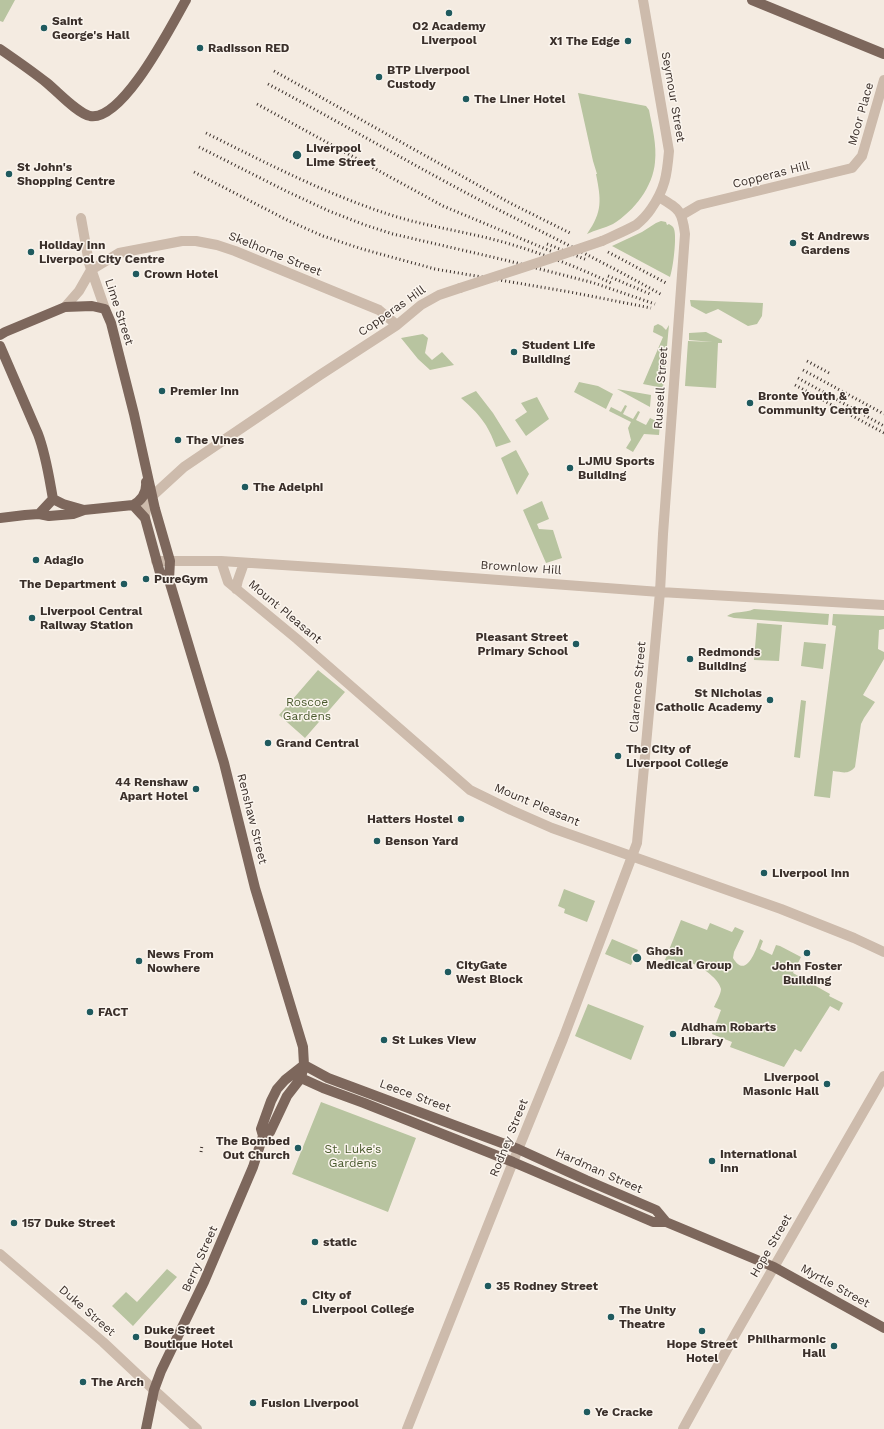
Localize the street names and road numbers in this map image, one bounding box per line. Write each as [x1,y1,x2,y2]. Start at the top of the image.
street label: Seymour Street [658,51,688,143]
street label: Moor Place [845,81,877,147]
street label: Copperas Hill [731,158,811,192]
street label: Skelhorne Street [226,229,324,279]
street label: Lime Street [102,277,136,347]
street label: Copperas Hill [356,283,428,339]
street label: Russell Street [651,346,671,430]
street label: Brownlow Hill [480,558,562,578]
street label: Mount Pleasant [245,577,325,647]
street label: Clarence Street [627,641,649,733]
street label: Renshaw Street [234,772,270,866]
street label: Mount Pleasant [492,781,582,829]
street label: Leece Street [377,1076,453,1116]
street label: Rodney Street [487,1097,531,1179]
street label: Hardman Street [553,1145,645,1197]
street label: Hope Street [747,1212,795,1280]
street label: Berry Street [179,1224,221,1294]
street label: Myrtle Street [798,1261,872,1311]
street label: Duke Street [56,1283,118,1339]

